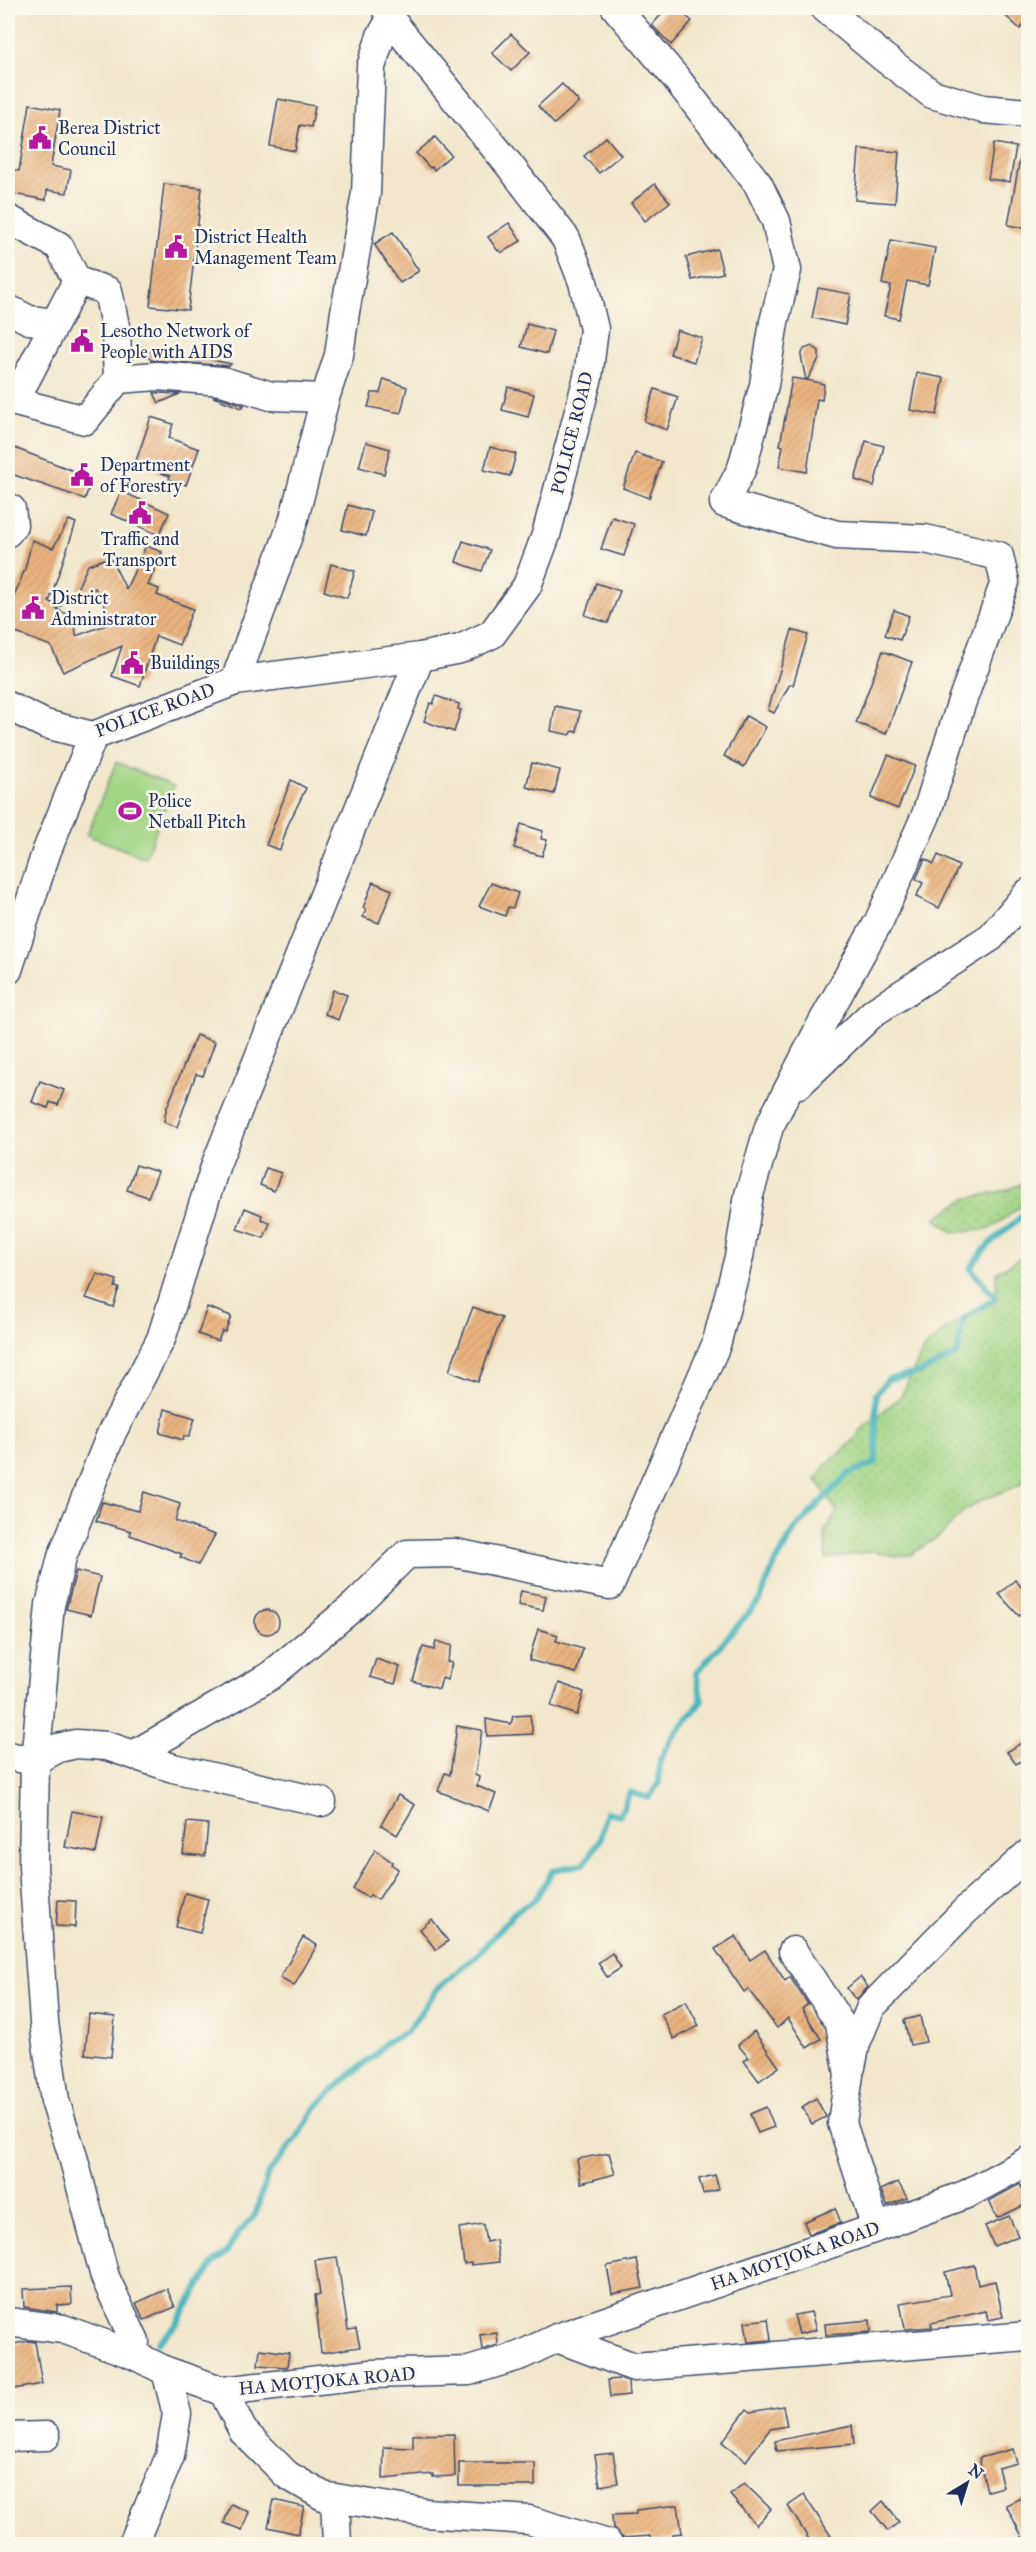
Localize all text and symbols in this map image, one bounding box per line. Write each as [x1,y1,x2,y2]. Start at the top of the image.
place label: Berea District Council [58,117,161,160]
public building icon: Berea District Council [27,125,53,151]
place label: District Health Management Team [194,226,337,270]
public building icon: District Health Management Team [163,234,189,260]
place label: Lesotho Network of People with AIDS [100,320,253,363]
public building icon: Lesotho Network of People with AIDS [69,328,95,354]
street label: POLICE ROAD [546,369,598,497]
place label: Department of Forestry [100,454,191,497]
public building icon: Department of Forestry [69,462,95,488]
public building icon: Traffic and Transport [127,500,153,526]
place label: Traffic and Transport [101,528,179,571]
place label: District Administrator [50,587,157,630]
public building icon: District Administrator [20,595,46,621]
public building icon: Buildings [119,650,145,676]
place label: Buildings [150,652,220,675]
street label: POLICE ROAD [92,678,218,742]
place label: Police Netball Pitch [148,790,246,833]
sports icon: Police Netball Pitch [117,798,143,824]
street label: HA MOTJOKA ROAD [708,2217,883,2296]
street label: HA MOTJOKA ROAD [238,2362,416,2401]
north arrow [937,2453,997,2513]
text: N [965,2460,987,2483]

